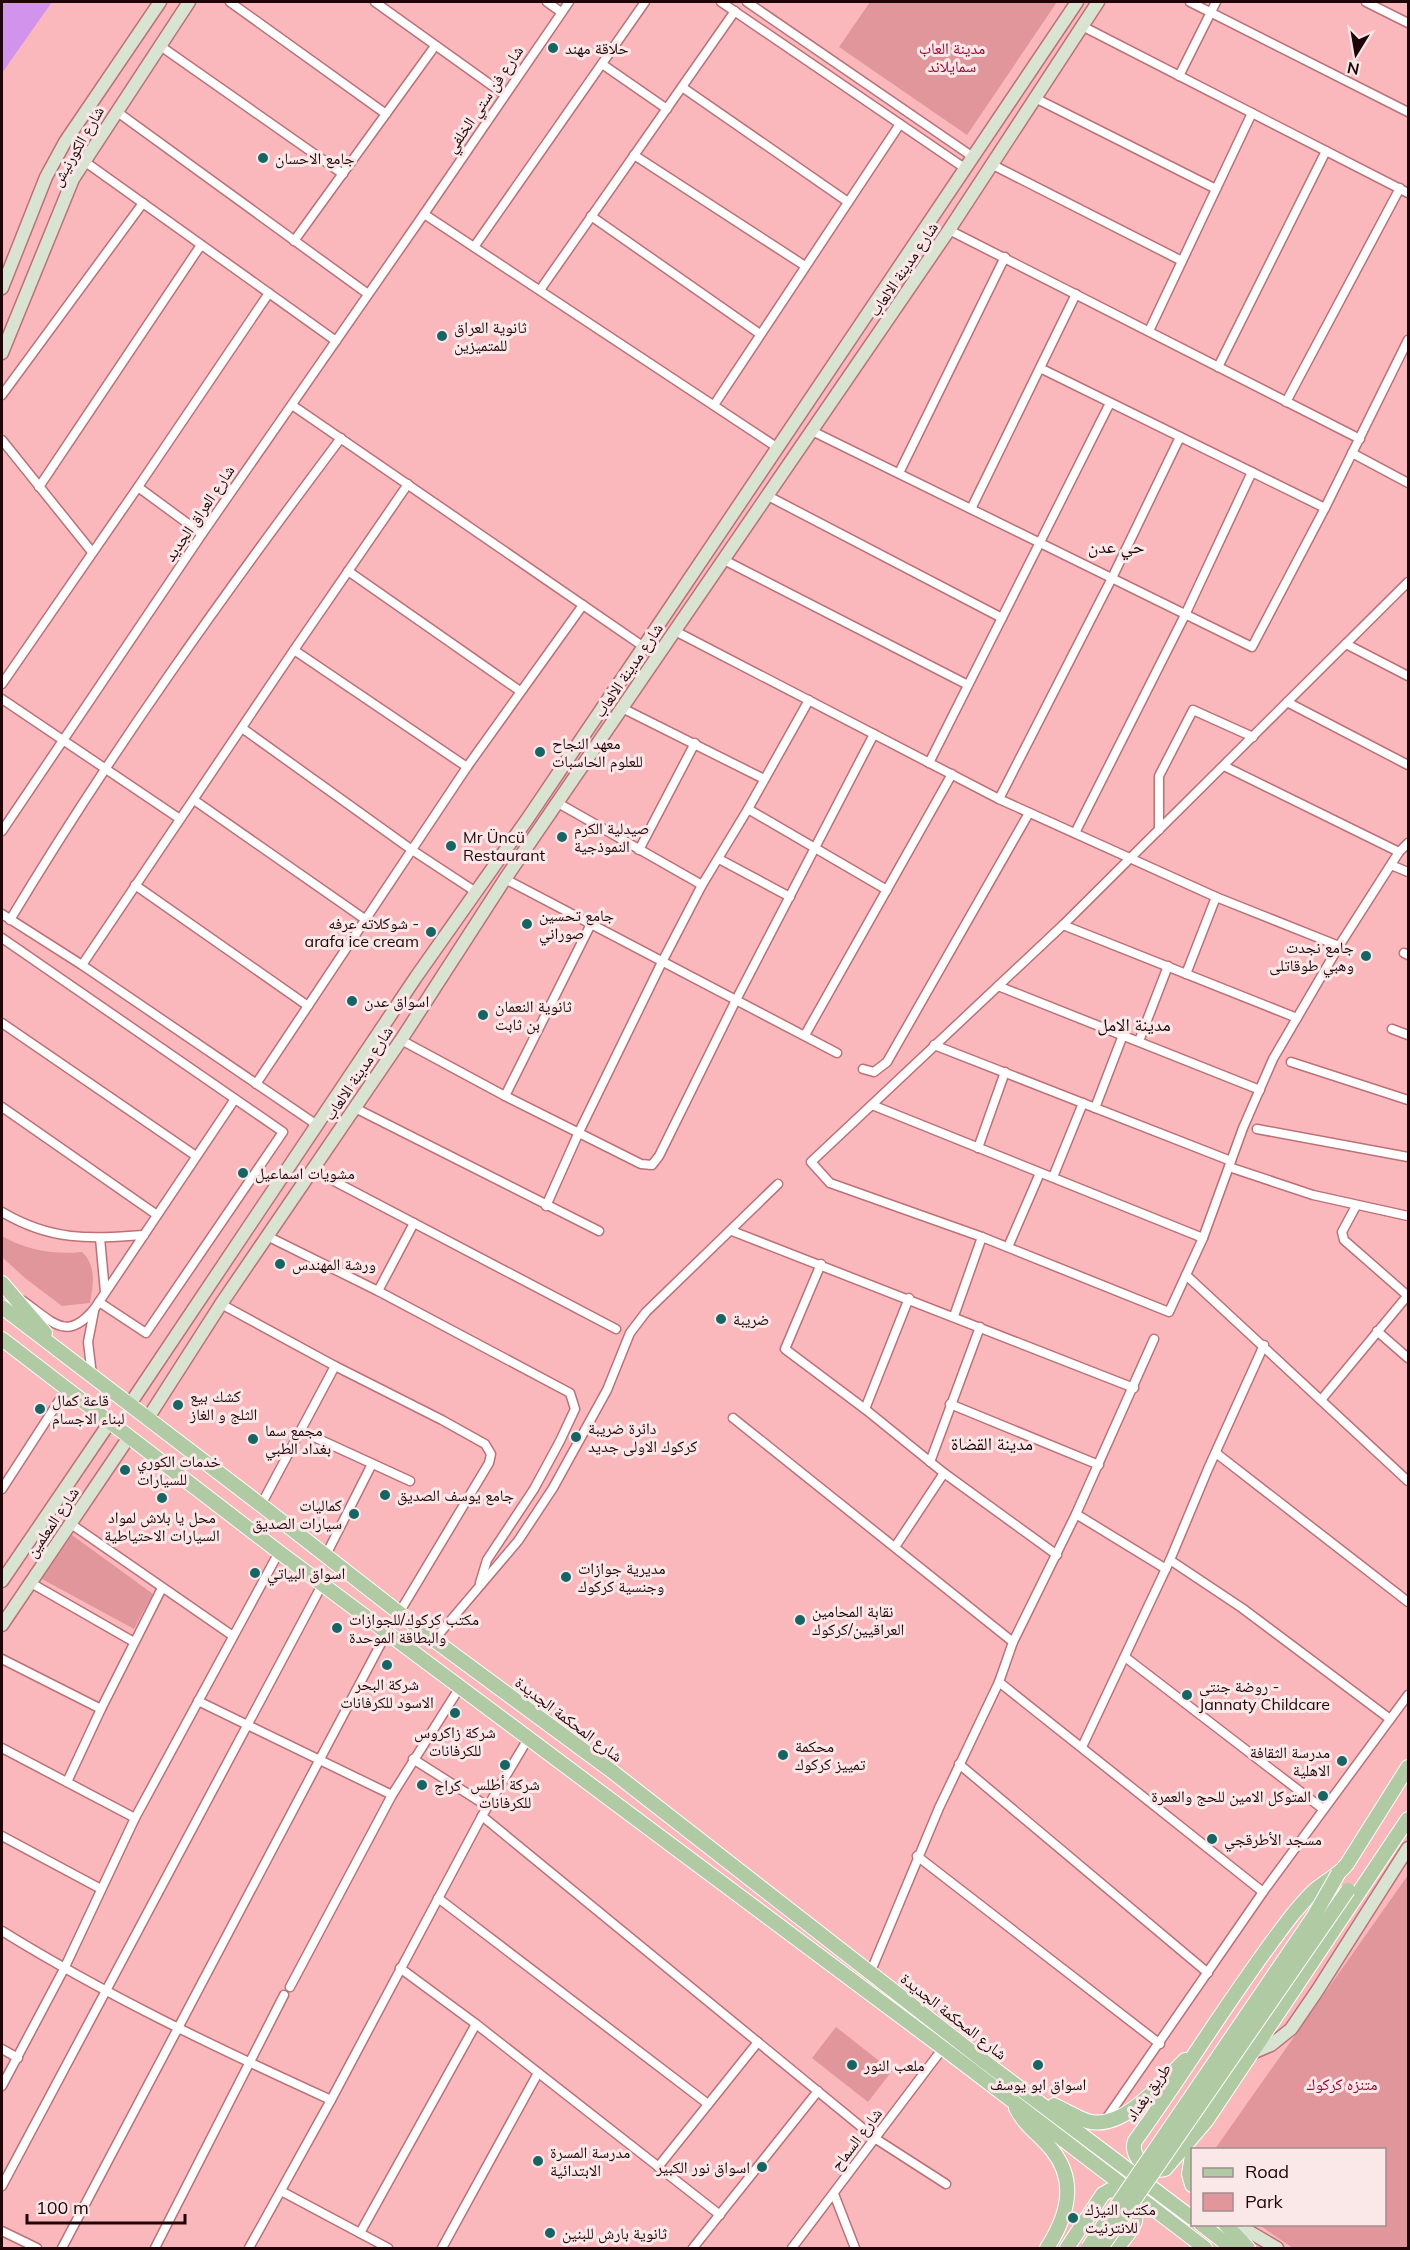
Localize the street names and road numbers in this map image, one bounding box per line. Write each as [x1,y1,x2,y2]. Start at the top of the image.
street label: شارع فن ستي الخلفي [441,41,530,158]
street label: شارع الكورنيش [46,102,109,190]
street label: شارع مدينة الالعاب [864,218,943,321]
street label: شارع العراق الجديد [159,461,239,565]
street label: شارع مدينة الالعاب [589,619,668,722]
street label: شارع مدينة الالعاب [319,1022,398,1125]
street label: شارع المعلمين [21,1483,84,1562]
street label: شارع المحكمة الجديدة [511,1672,627,1767]
street label: شارع المحكمة الجديدة [896,1968,1011,2065]
street label: طريق بغداد [1121,2059,1176,2125]
street label: شارع السماح [826,2104,887,2175]

